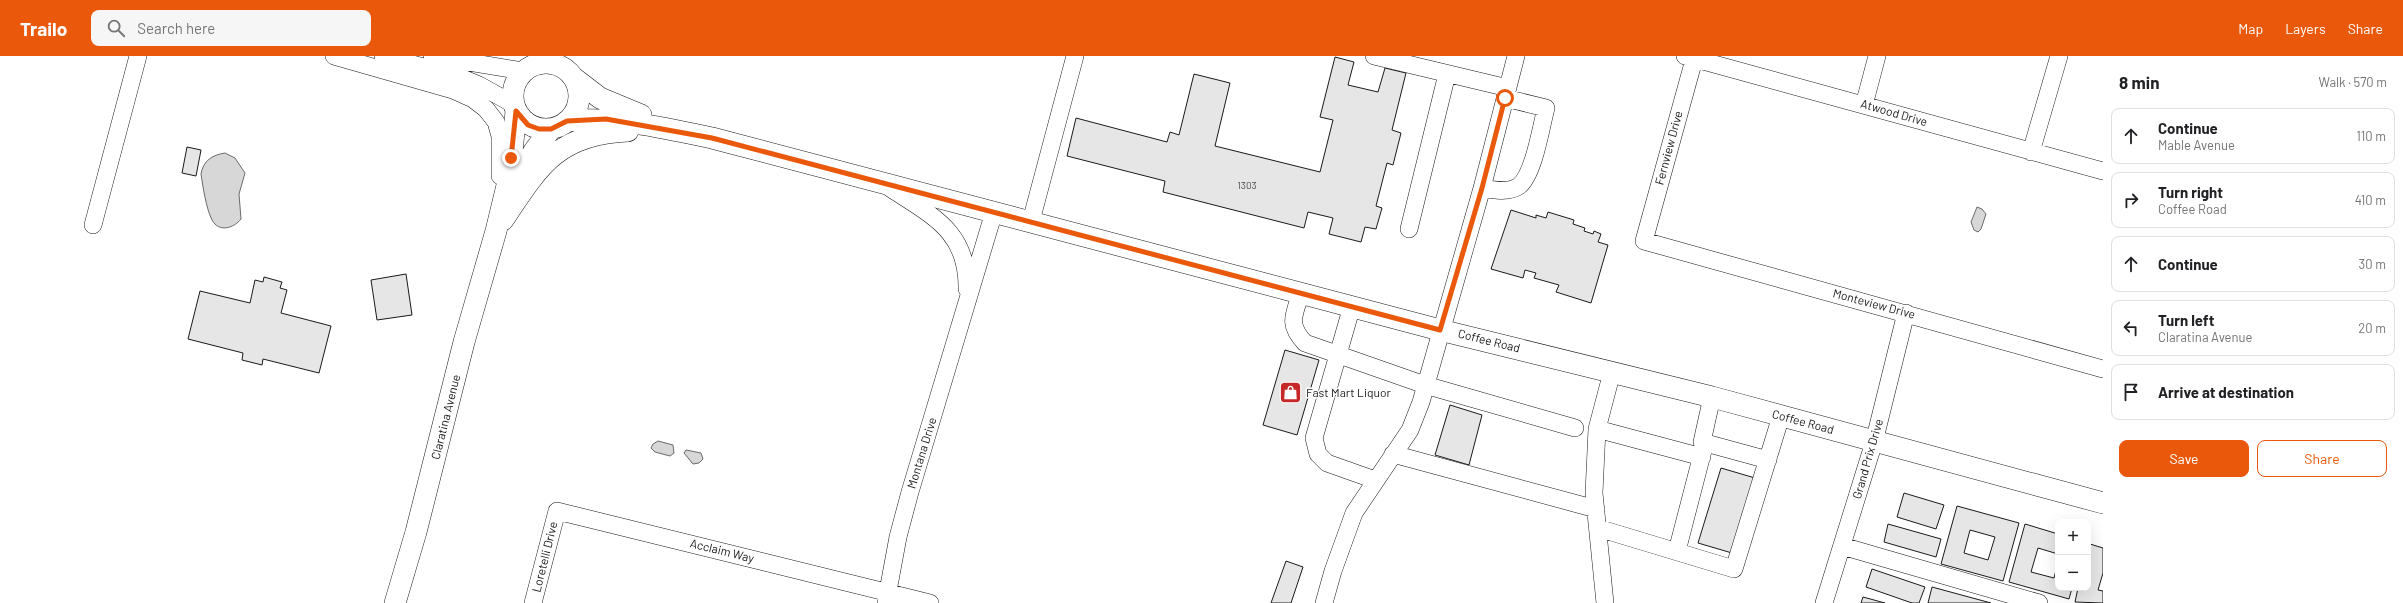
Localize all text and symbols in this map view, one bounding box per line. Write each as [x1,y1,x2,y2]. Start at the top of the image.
search box [91,10,371,46]
text: Trailo [20,17,67,40]
icon: search [105,17,127,39]
text: Search here [137,19,215,37]
text: Map [2238,20,2263,37]
text: Layers [2285,20,2326,37]
text: Share [2348,20,2383,37]
text: 8 min [2119,72,2159,92]
text: Walk · 570 m [2319,74,2387,90]
route start [1496,89,1514,107]
street label: Atwood Drive [1859,96,1929,128]
street label: Fernview Drive [1651,109,1685,186]
text: Continue [2158,119,2218,137]
icon: ahead [2120,125,2142,147]
text: 110 m [2356,128,2386,144]
text: Mable Avenue [2158,137,2235,153]
route end [502,149,520,167]
house number: 1303 [1237,179,1257,191]
text: Turn right [2158,183,2223,201]
icon: right [2120,189,2142,211]
text: 410 m [2355,192,2386,208]
text: Coffee Road [2158,201,2227,217]
icon: ahead [2120,253,2142,275]
text: Continue [2158,255,2218,273]
text: 30 m [2359,256,2386,272]
street label: Monteview Drive [1831,285,1917,321]
text: Turn left [2158,311,2214,329]
icon: left [2120,317,2142,339]
text: 20 m [2358,320,2386,336]
street label: Coffee Road [1457,326,1522,354]
text: Claratina Avenue [2158,329,2252,345]
street label: Claratina Avenue [428,373,462,461]
shop icon: Fast Mart Liquor [1278,380,1304,406]
icon: arrive [2120,381,2142,403]
text: Arrive at destination [2158,383,2294,401]
place label: Fast Mart Liquor [1306,385,1392,399]
street label: Coffee Road [1771,406,1836,436]
street label: Montana Drive [904,415,939,490]
street label: Grand Prix Drive [1849,417,1885,500]
button: Save [2119,440,2249,477]
button: Share [2257,440,2387,477]
map controls [2055,519,2091,591]
button: + [2055,519,2091,555]
street label: Loretelli Drive [528,520,560,594]
street label: Acclaim Way [689,535,756,565]
button: − [2055,555,2091,591]

